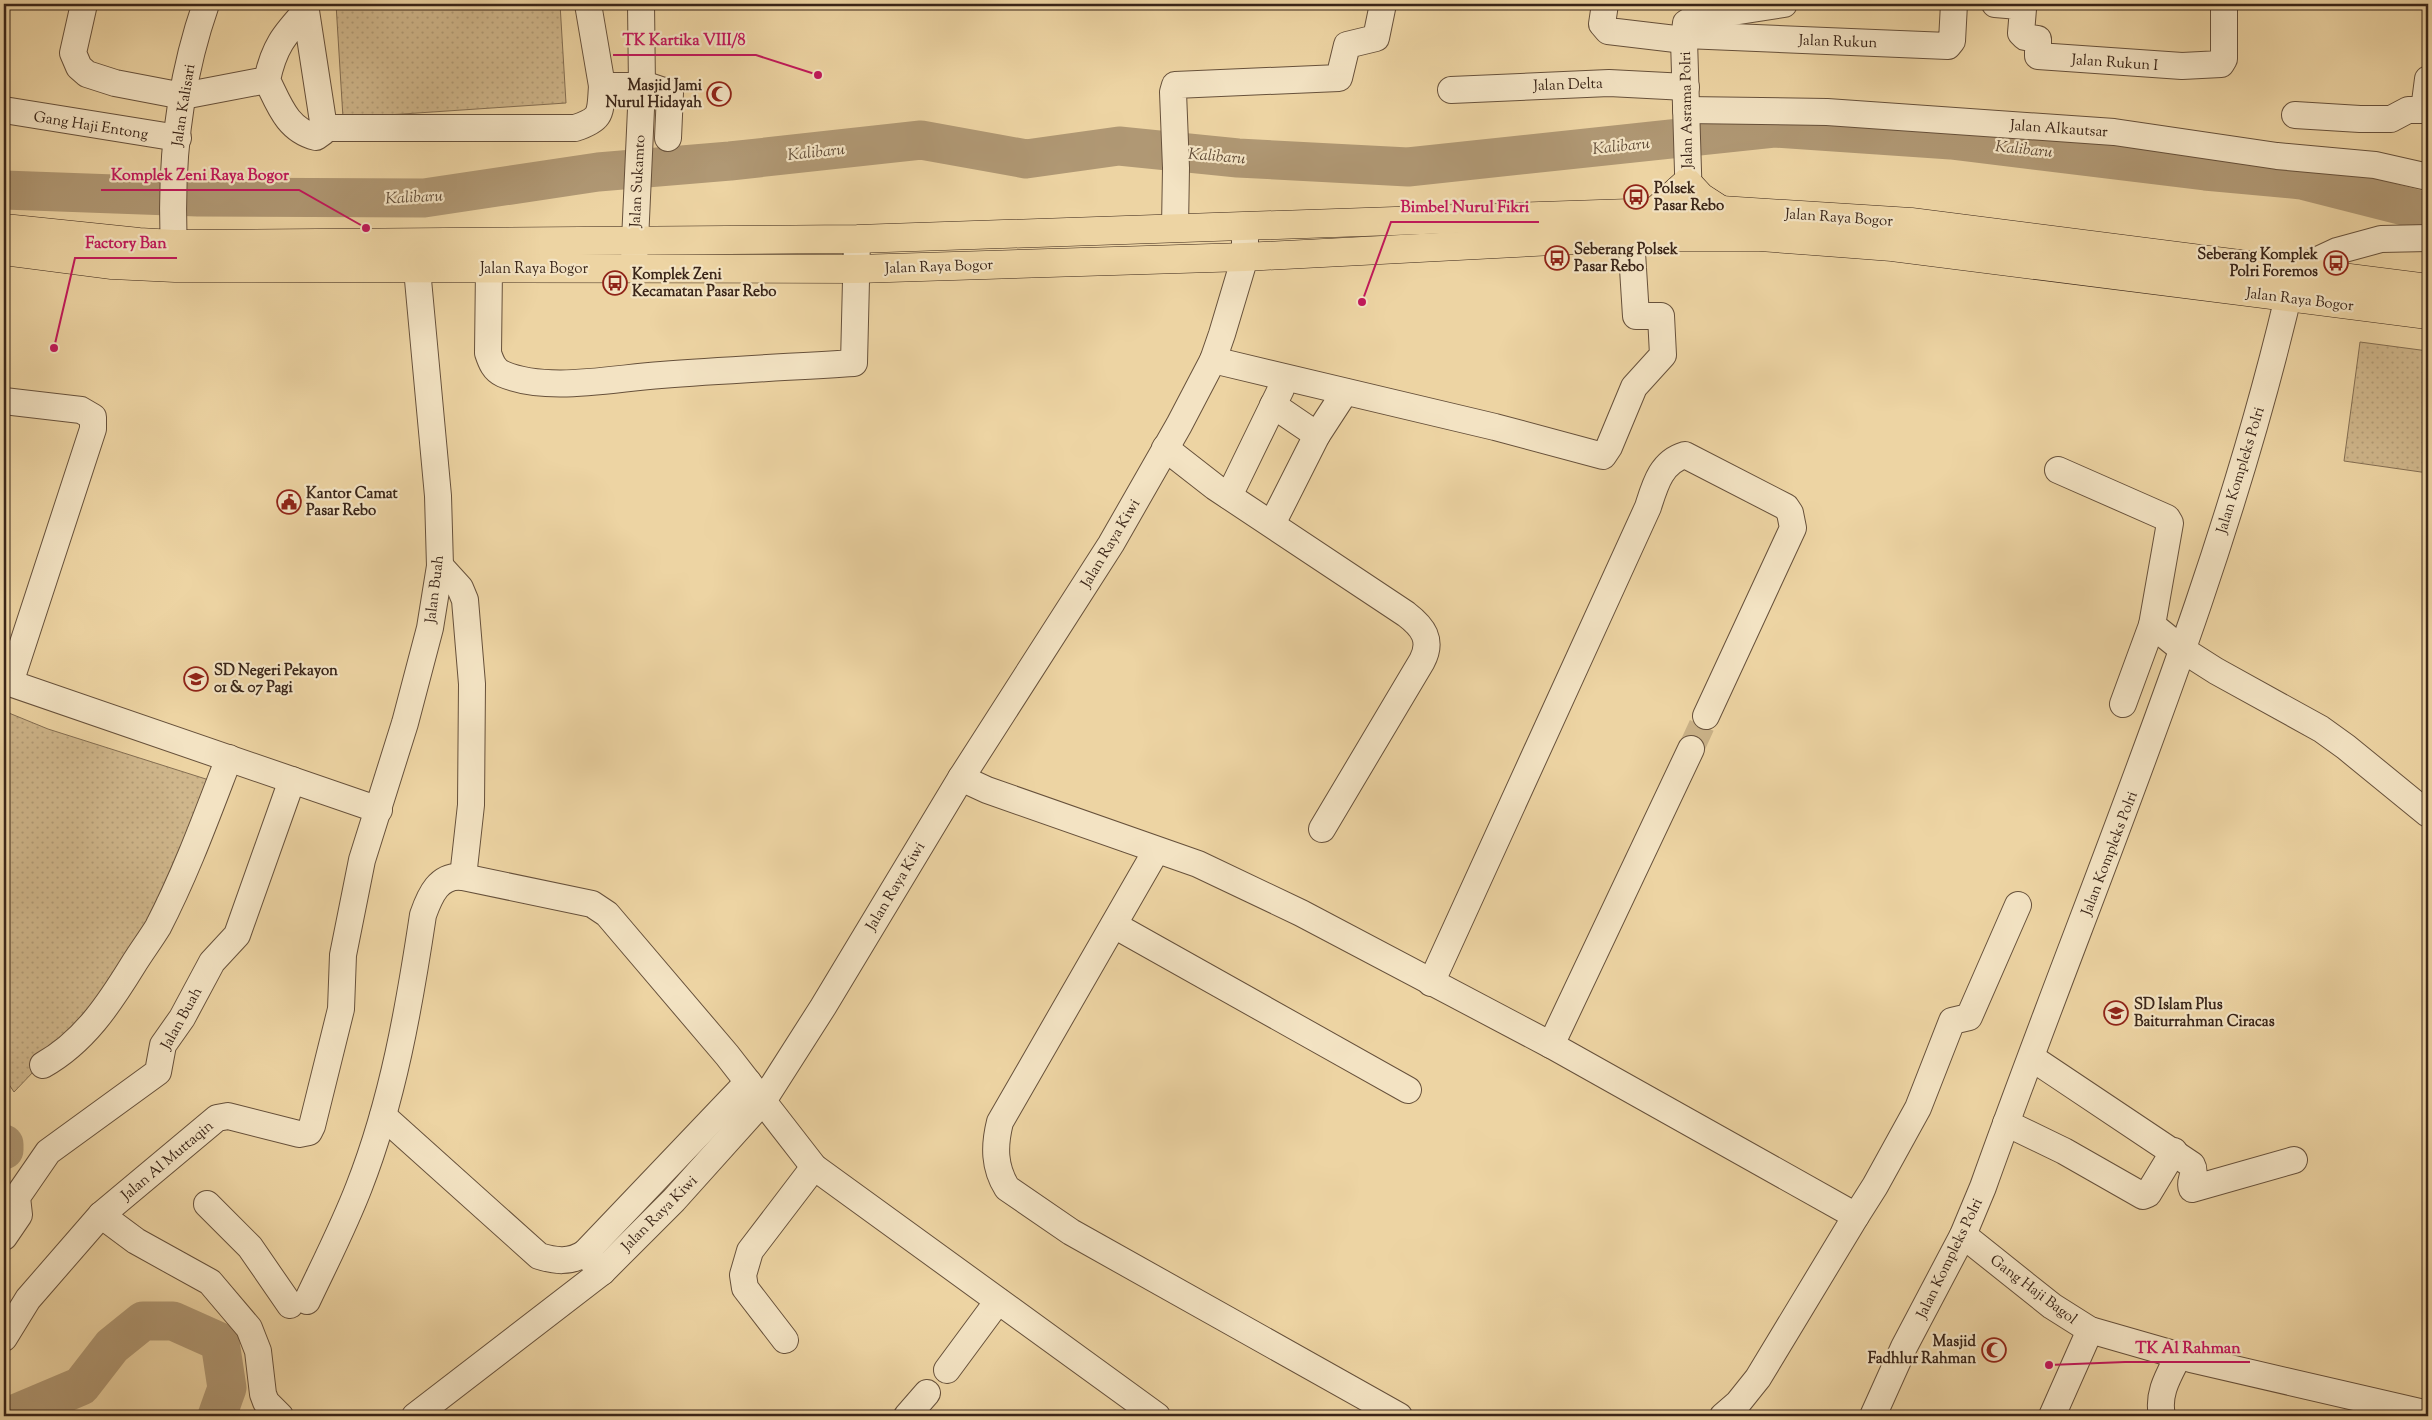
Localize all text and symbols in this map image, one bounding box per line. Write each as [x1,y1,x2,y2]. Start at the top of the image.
callout: TK Kartika VIII/8 [613,24,756,55]
text: TK Kartika VIII/8 [622,30,746,53]
street label: Jalan Rukun [1797,31,1878,54]
street label: Jalan Rukun I [2070,50,2159,77]
street label: Jalan Asrama Polri [1676,51,1699,170]
street label: Jalan Kalisari [167,63,201,149]
street label: Jalan Delta [1532,74,1603,97]
place label: Masjid Jami Nurul Hidayah [605,76,703,114]
mosque icon: Masjid Jami Nurul Hidayah [706,81,732,107]
street label: Gang Haji Entong [32,107,150,146]
street label: Jalan Alkautsar [2008,116,2109,143]
water label: Kalibaru [1591,133,1652,162]
street label: Jalan Sukamto [626,134,651,229]
water label: Kalibaru [1994,136,2054,165]
water label: Kalibaru [786,139,847,168]
water label: Kalibaru [1187,144,1247,172]
callout: Komplek Zeni Raya Bogor [101,159,299,190]
text: Komplek Zeni Raya Bogor [111,165,290,188]
place label: Polsek Pasar Rebo [1654,179,1724,217]
bus stop icon: Polsek Pasar Rebo [1623,184,1649,210]
water label: Kalibaru [385,185,444,211]
callout: Bimbel Nurul Fikri [1391,191,1539,222]
text: Bimbel Nurul Fikri [1401,197,1530,220]
street label: Jalan Raya Bogor [1783,204,1894,233]
callout: Factory Ban [75,227,177,258]
text: Factory Ban [85,233,167,256]
place label: Seberang Polsek Pasar Rebo [1574,240,1679,278]
bus stop icon: Seberang Polsek Pasar Rebo [1544,245,1570,271]
place label: Seberang Komplek Polri Foremos [2197,245,2319,283]
bus stop icon: Seberang Komplek Polri Foremos [2323,250,2349,276]
street label: Jalan Raya Bogor [884,255,994,280]
street label: Jalan Raya Bogor [479,259,588,280]
place label: Komplek Zeni Kecamatan Pasar Rebo [632,265,776,303]
bus stop icon: Komplek Zeni Kecamatan Pasar Rebo [602,270,628,296]
street label: Jalan Raya Bogor [2244,283,2355,318]
street label: Jalan Kompleks Polri [2212,405,2271,537]
place label: Kantor Camat Pasar Rebo [306,484,399,522]
public building icon: Kantor Camat Pasar Rebo [276,489,302,515]
street label: Jalan Raya Kiwi [1076,495,1146,593]
street label: Jalan Buah [421,554,450,625]
place label: SD Negeri Pekayon 01 & 07 Pagi [214,661,338,699]
school or university icon: SD Negeri Pekayon 01 & 07 Pagi [183,666,209,692]
street label: Jalan Kompleks Polri [2077,788,2144,920]
street label: Jalan Raya Kiwi [861,838,931,936]
street label: Jalan Buah [156,984,208,1055]
place label: SD Islam Plus Baiturrahman Ciracas [2134,995,2275,1033]
school or university icon: SD Islam Plus Baiturrahman Ciracas [2103,1000,2129,1026]
street label: Jalan Al Muttaqin [117,1116,219,1207]
street label: Jalan Raya Kiwi [617,1171,703,1258]
street label: Jalan Kompleks Polri [1912,1195,1989,1323]
street label: Gang Haji Bagol [1985,1250,2081,1330]
callout: TK Al Rahman [2125,1331,2250,1362]
place label: Masjid Fadhlur Rahman [1868,1332,1977,1370]
mosque icon: Masjid Fadhlur Rahman [1981,1337,2007,1363]
text: TK Al Rahman [2135,1338,2241,1361]

